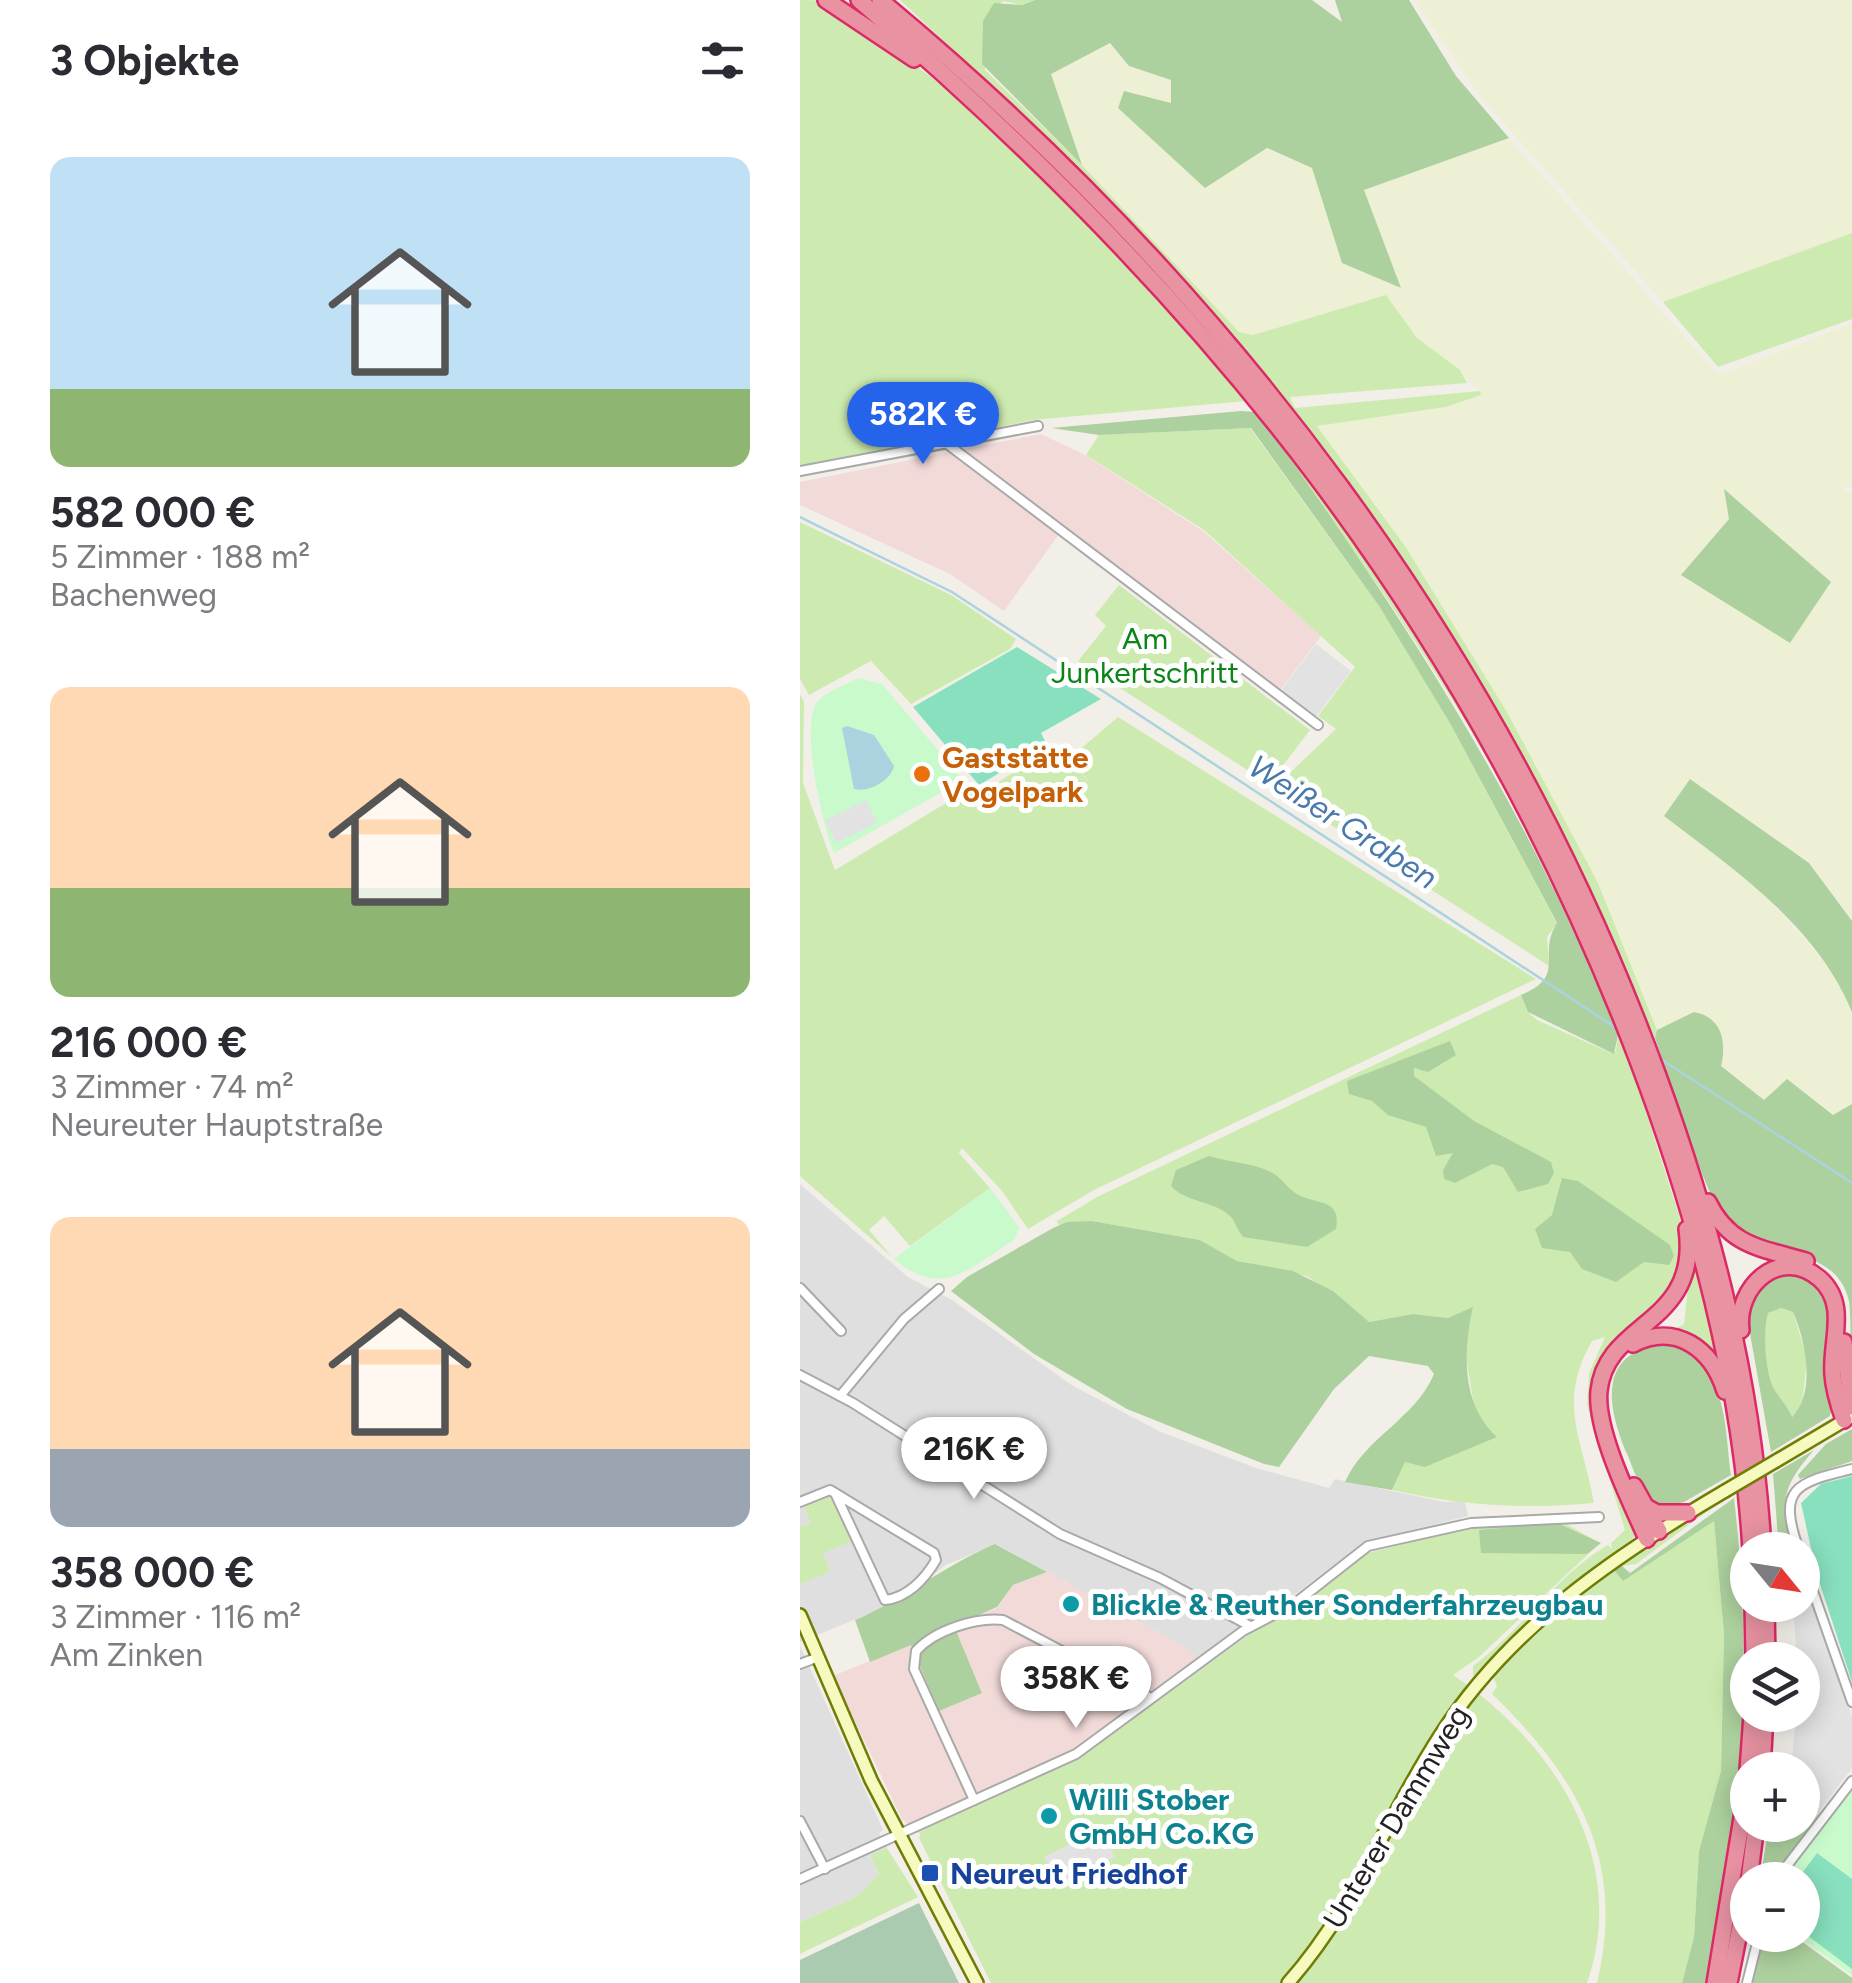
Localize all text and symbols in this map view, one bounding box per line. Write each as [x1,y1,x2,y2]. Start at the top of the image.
icon: filters [695,33,750,88]
text: 3 Objekte [50,35,239,86]
icon: home [310,222,490,402]
pin: 582K € [842,382,1004,467]
text: 582K € [869,395,977,433]
text: 582 000 € [50,487,255,538]
text: 5 Zimmer · 188 m² [50,538,310,576]
text: Bachenweg [50,576,217,614]
park label: Am Junkertschritt [1051,620,1239,691]
place label: Gaststätte Vogelpark [942,739,1089,810]
water label: Weißer Graben [1242,747,1444,897]
icon: home [310,752,490,932]
marker: Gaststätte Vogelpark [911,763,933,785]
text: 216 000 € [50,1017,247,1068]
text: 3 Zimmer · 74 m² [50,1068,294,1106]
text: Neureuter Hauptstraße [50,1106,383,1144]
icon: home [310,1282,490,1462]
pin: 216K € [893,1417,1055,1502]
text: 216K € [923,1430,1025,1468]
north arrow [1730,1532,1820,1622]
map controls [1730,1532,1820,1952]
text: 358 000 € [50,1547,254,1598]
place label: Blickle & Reuther Sonderfahrzeugbau [1091,1586,1603,1623]
marker: Blickle & Reuther Sonderfahrzeugbau [1060,1593,1082,1615]
text: 3 Zimmer · 116 m² [50,1598,301,1636]
text: Am Zinken [50,1636,203,1674]
button: layers [1730,1642,1820,1732]
pin: 358K € [995,1646,1157,1731]
text: 358K € [1022,1659,1130,1697]
street label: Unterer Dammweg [1315,1699,1477,1935]
button: + [1730,1752,1820,1842]
place label: Willi Stober GmbH Co.KG [1069,1781,1254,1852]
marker: Willi Stober GmbH Co.KG [1038,1805,1060,1827]
place label: Neureut Friedhof [950,1855,1188,1892]
marker: Neureut Friedhof [919,1862,941,1884]
button: − [1730,1862,1820,1952]

